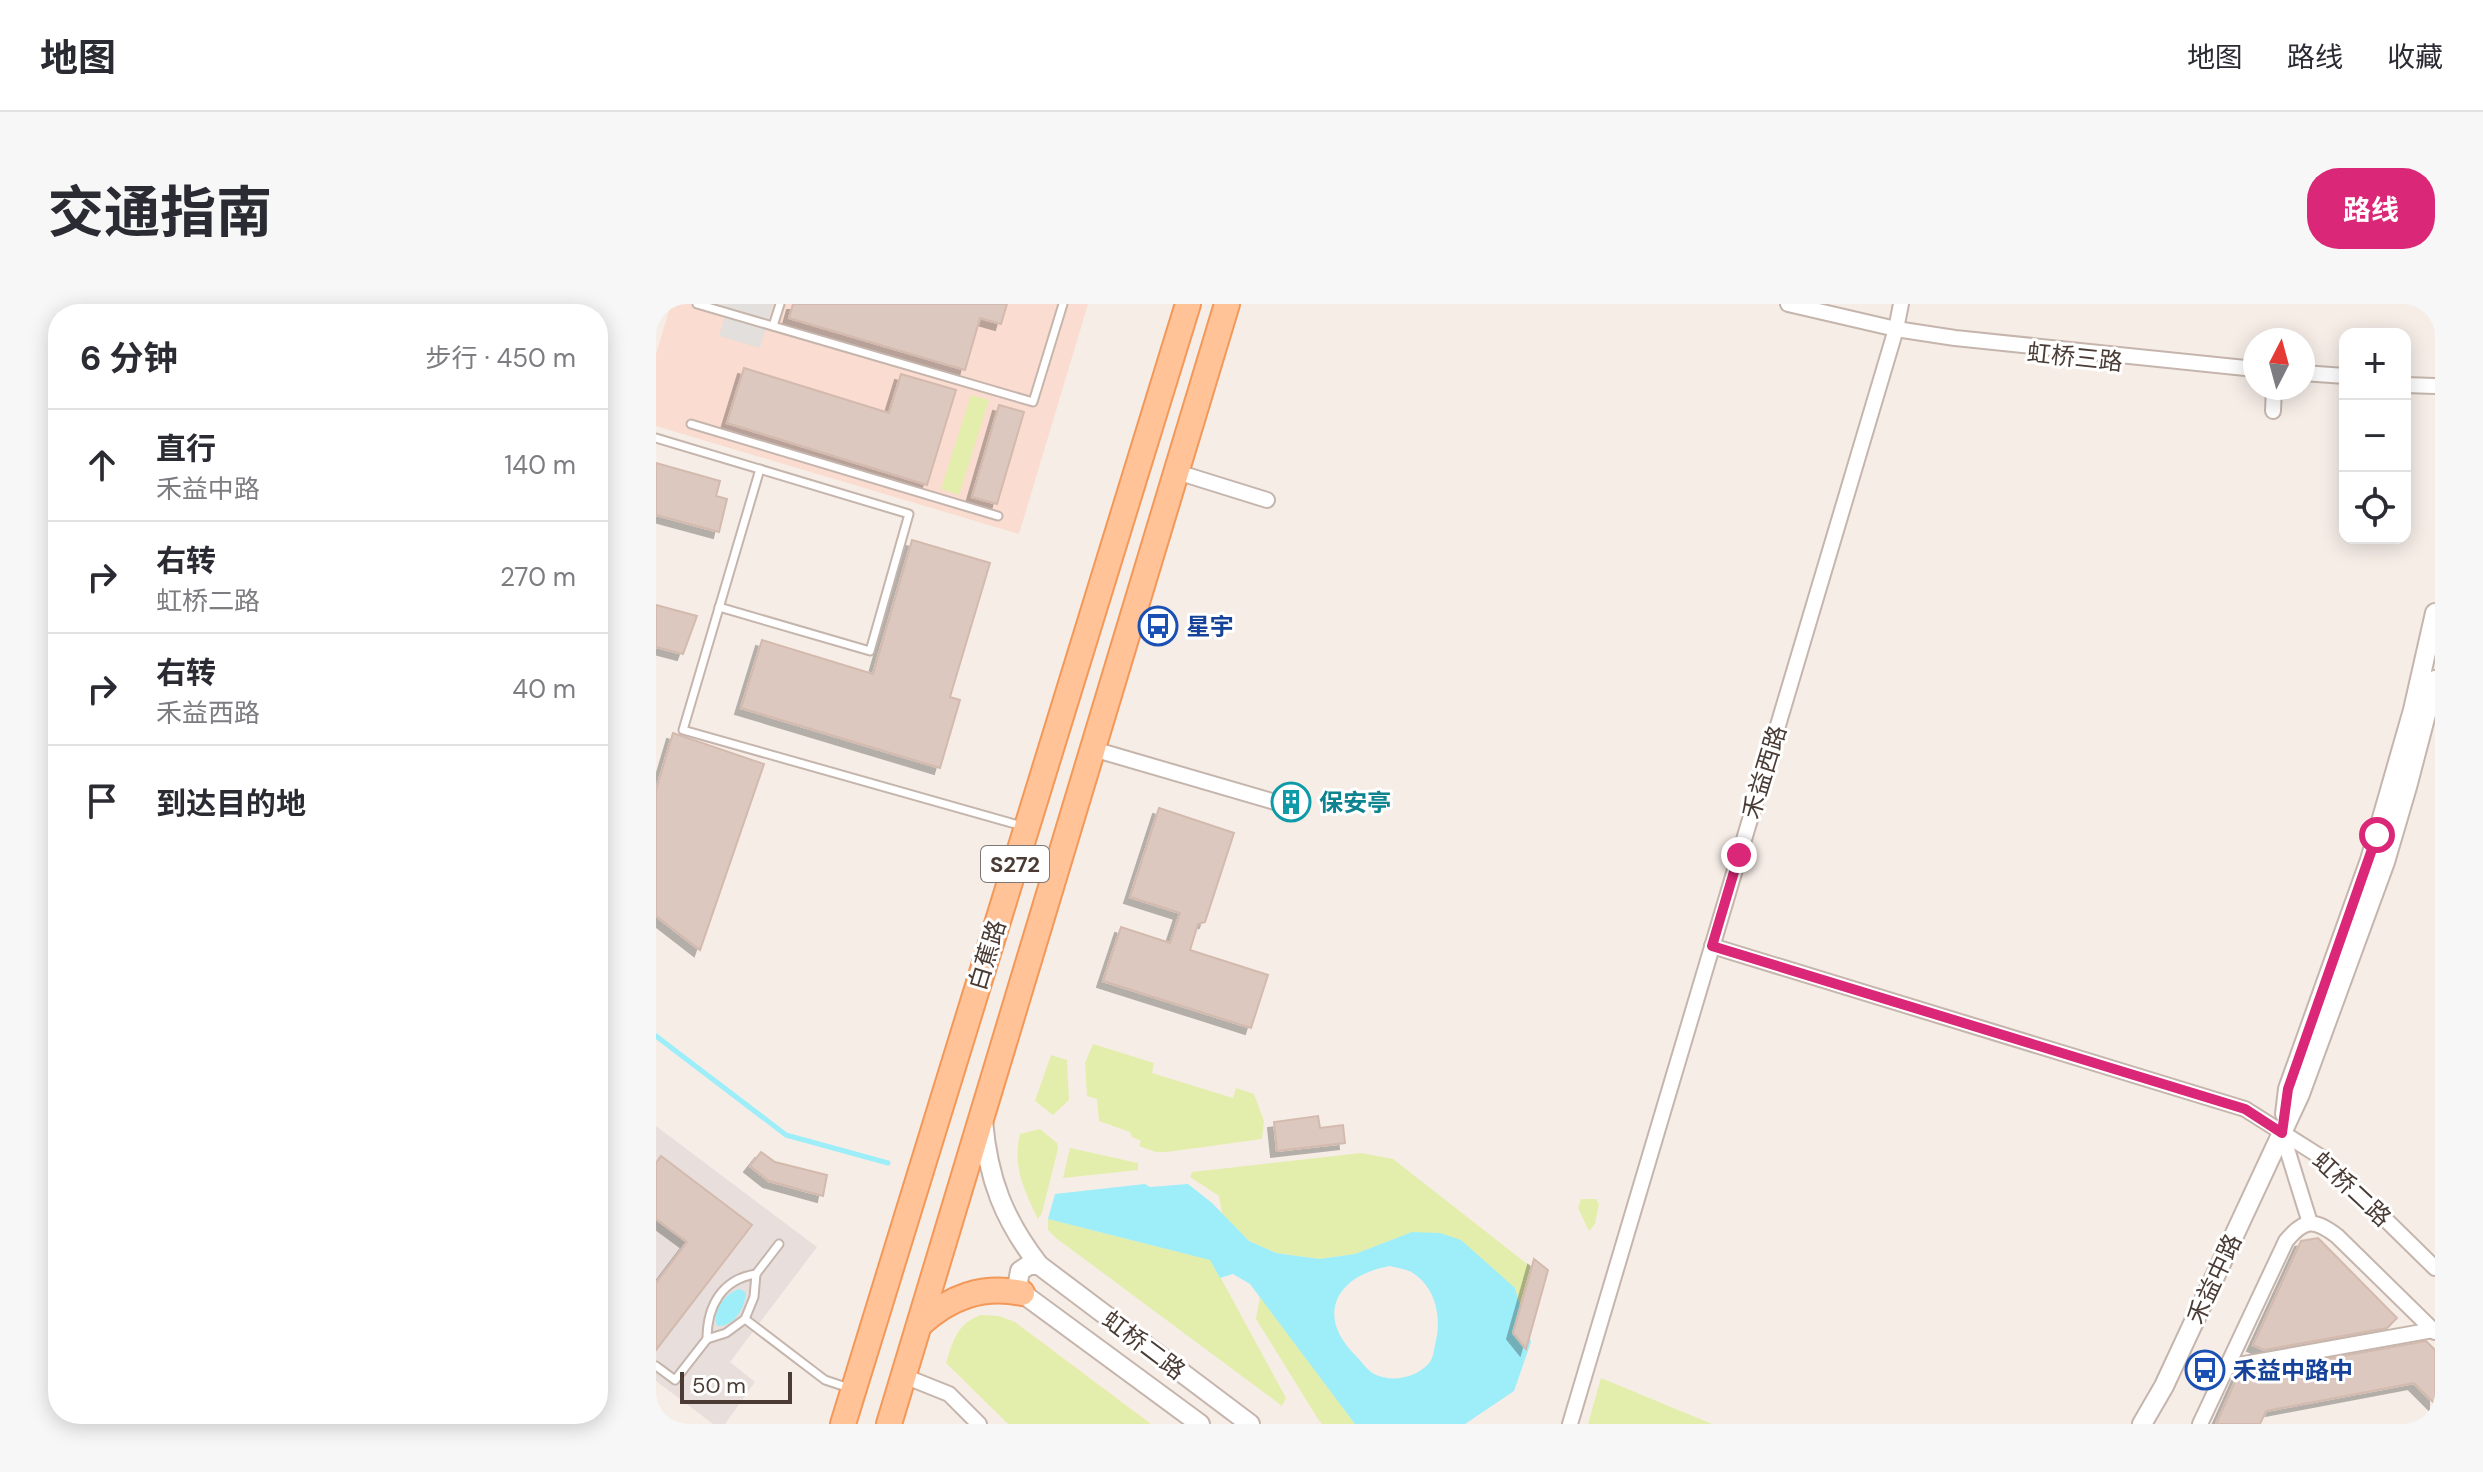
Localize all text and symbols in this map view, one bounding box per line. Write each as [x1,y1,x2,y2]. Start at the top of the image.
text: 地图 [40,33,116,83]
text: 地图 [2187,39,2243,76]
text: 路线 [2287,39,2343,76]
text: 收藏 [2387,39,2443,76]
button: 路线 [2307,168,2435,249]
text: 交通指南 [48,176,272,249]
north arrow [2243,328,2315,400]
map controls [2339,328,2411,544]
button: + [2339,328,2411,400]
text: 6 分钟 [80,336,178,381]
street label: 虹桥三路 [2026,337,2124,377]
text: 步行 · 450 m [426,341,576,375]
button: − [2339,400,2411,472]
text: 直行 [156,429,216,468]
icon: ahead [80,443,124,487]
text: 140 m [504,448,576,482]
text: 禾益中路 [156,472,260,506]
button: locate [2339,472,2411,544]
text: 右转 [156,541,216,580]
icon: right [80,555,124,599]
text: 270 m [500,560,576,594]
text: 虹桥二路 [156,584,260,618]
bus stop icon: 星宇 [1137,605,1179,647]
place label: 星宇 [1186,611,1234,642]
text: 右转 [156,653,216,692]
icon: right [80,667,124,711]
text: 40 m [512,672,576,706]
text: 禾益西路 [156,696,260,730]
street label: 禾益西路 [1735,722,1793,822]
icon: arrive [80,779,124,823]
building icon: 保安亭 [1270,781,1312,823]
text: 到达目的地 [156,784,306,823]
place label: 保安亭 [1319,787,1391,818]
route start [2359,817,2395,853]
route end [1721,837,1757,873]
road number: S272 [981,846,1049,882]
street label: 白蕉路 [962,916,1012,994]
street label: 虹桥二路 [2306,1145,2398,1233]
street label: 禾益中路 [2180,1229,2248,1329]
street label: 虹桥二路 [1096,1304,1192,1386]
bus stop icon: 禾益中路中 [2184,1349,2226,1391]
place label: 禾益中路中 [2233,1355,2353,1386]
scale bar [680,1368,792,1404]
text: 50 m [692,1371,746,1400]

